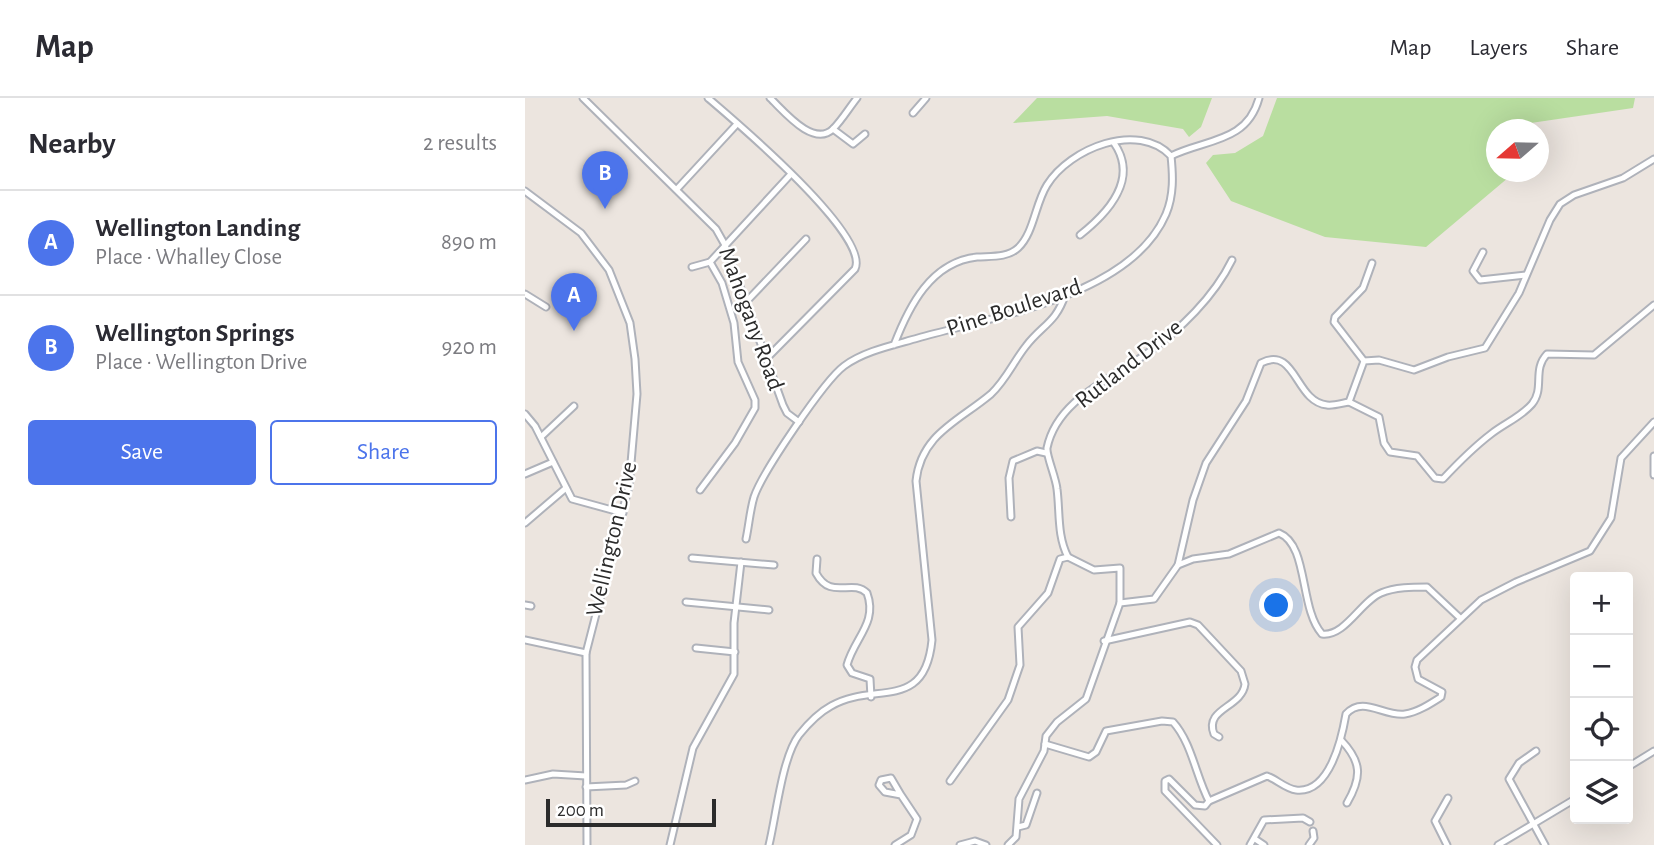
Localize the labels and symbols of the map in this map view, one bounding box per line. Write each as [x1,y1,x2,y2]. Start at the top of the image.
north arrow [1486,119,1549,182]
pin: B [582,151,628,209]
street label: Mahogany Road [714,244,788,394]
pin: A [551,273,597,331]
street label: Pine Boulevard [944,275,1084,341]
street label: Rutland Drive [1071,315,1187,413]
street label: Wellington Drive [583,459,641,619]
your location [1259,588,1293,622]
scale bar [546,796,716,828]

